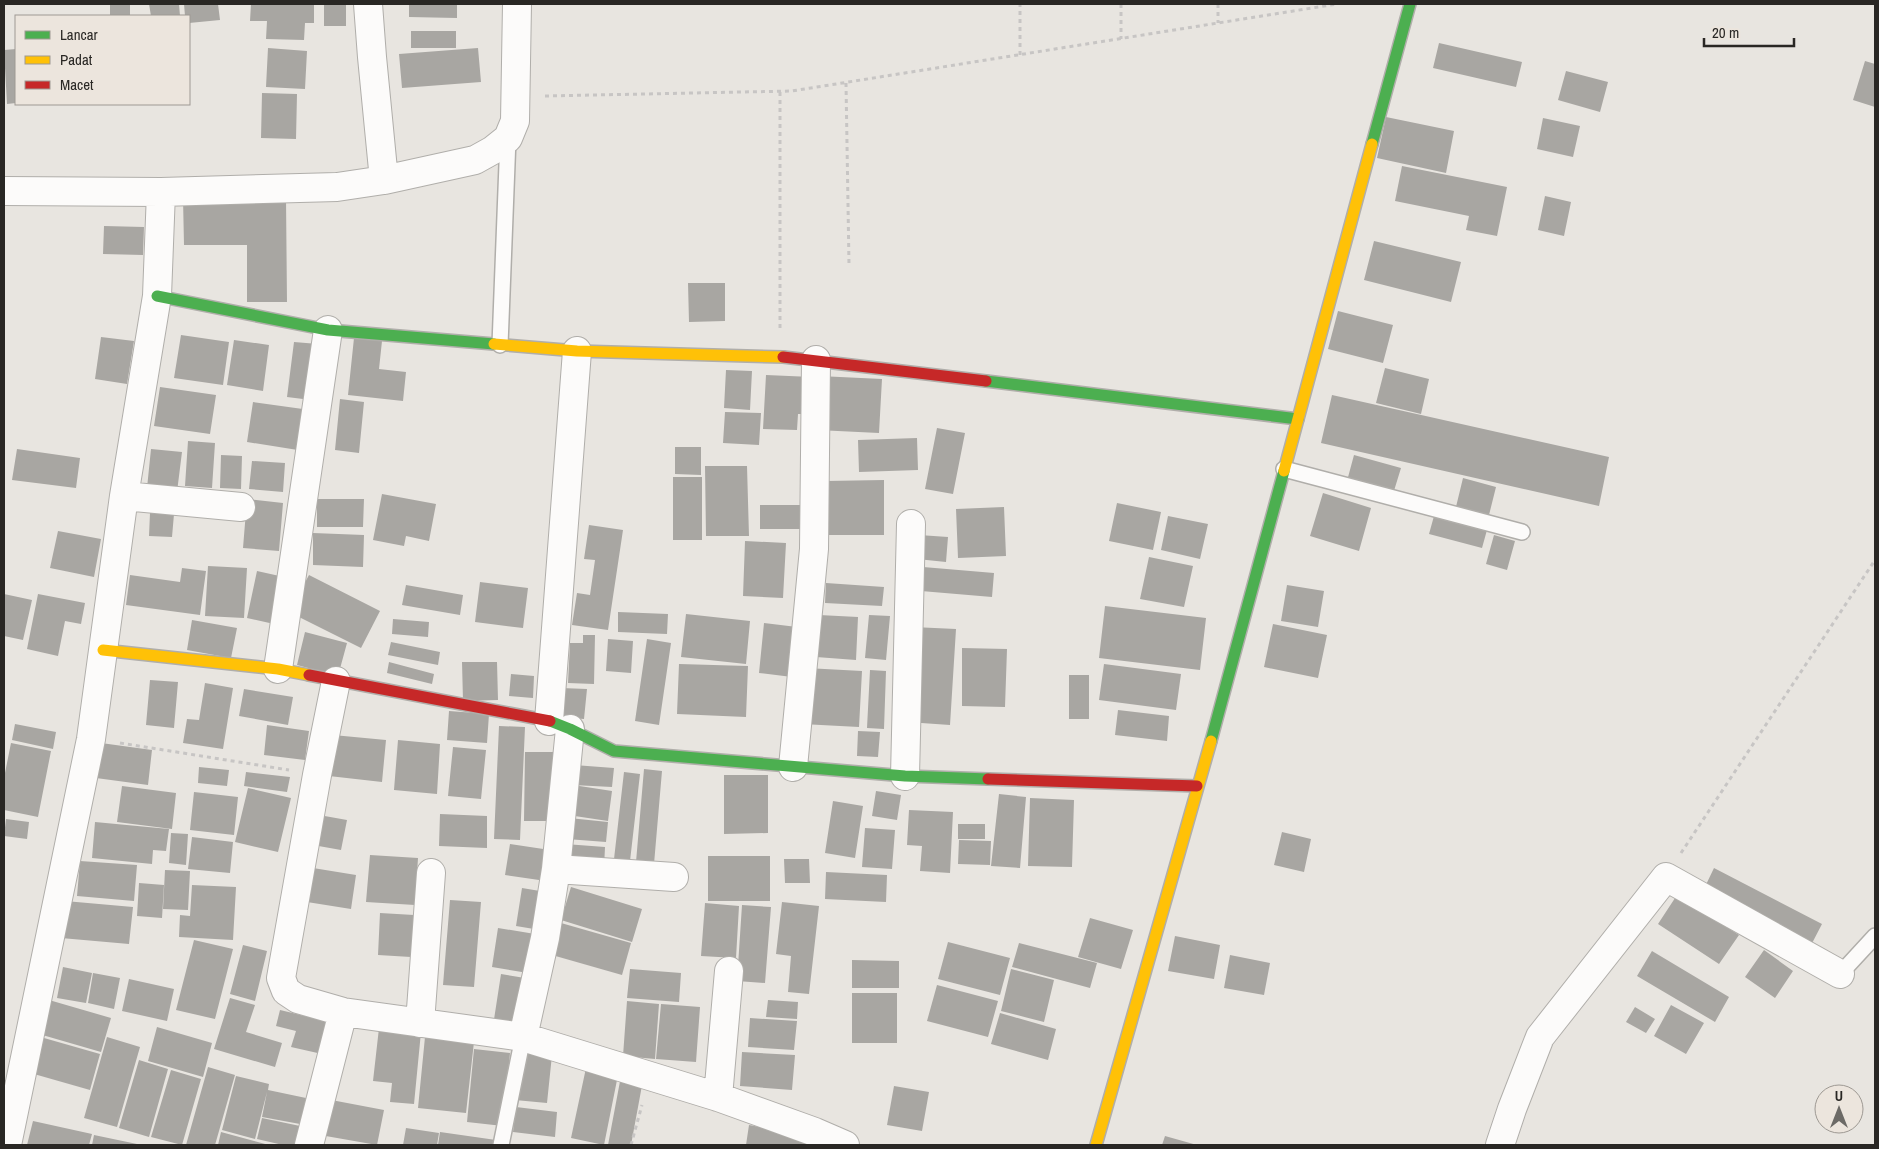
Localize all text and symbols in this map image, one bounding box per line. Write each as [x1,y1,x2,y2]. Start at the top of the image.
legend [15,15,190,105]
scale bar [1704,15,1794,47]
text: 20 m [1712,22,1739,43]
text: Lancar [60,24,98,45]
text: Padat [60,49,93,70]
text: Macet [60,74,94,95]
north arrow [1814,1084,1864,1134]
text: U [1835,1087,1843,1105]

